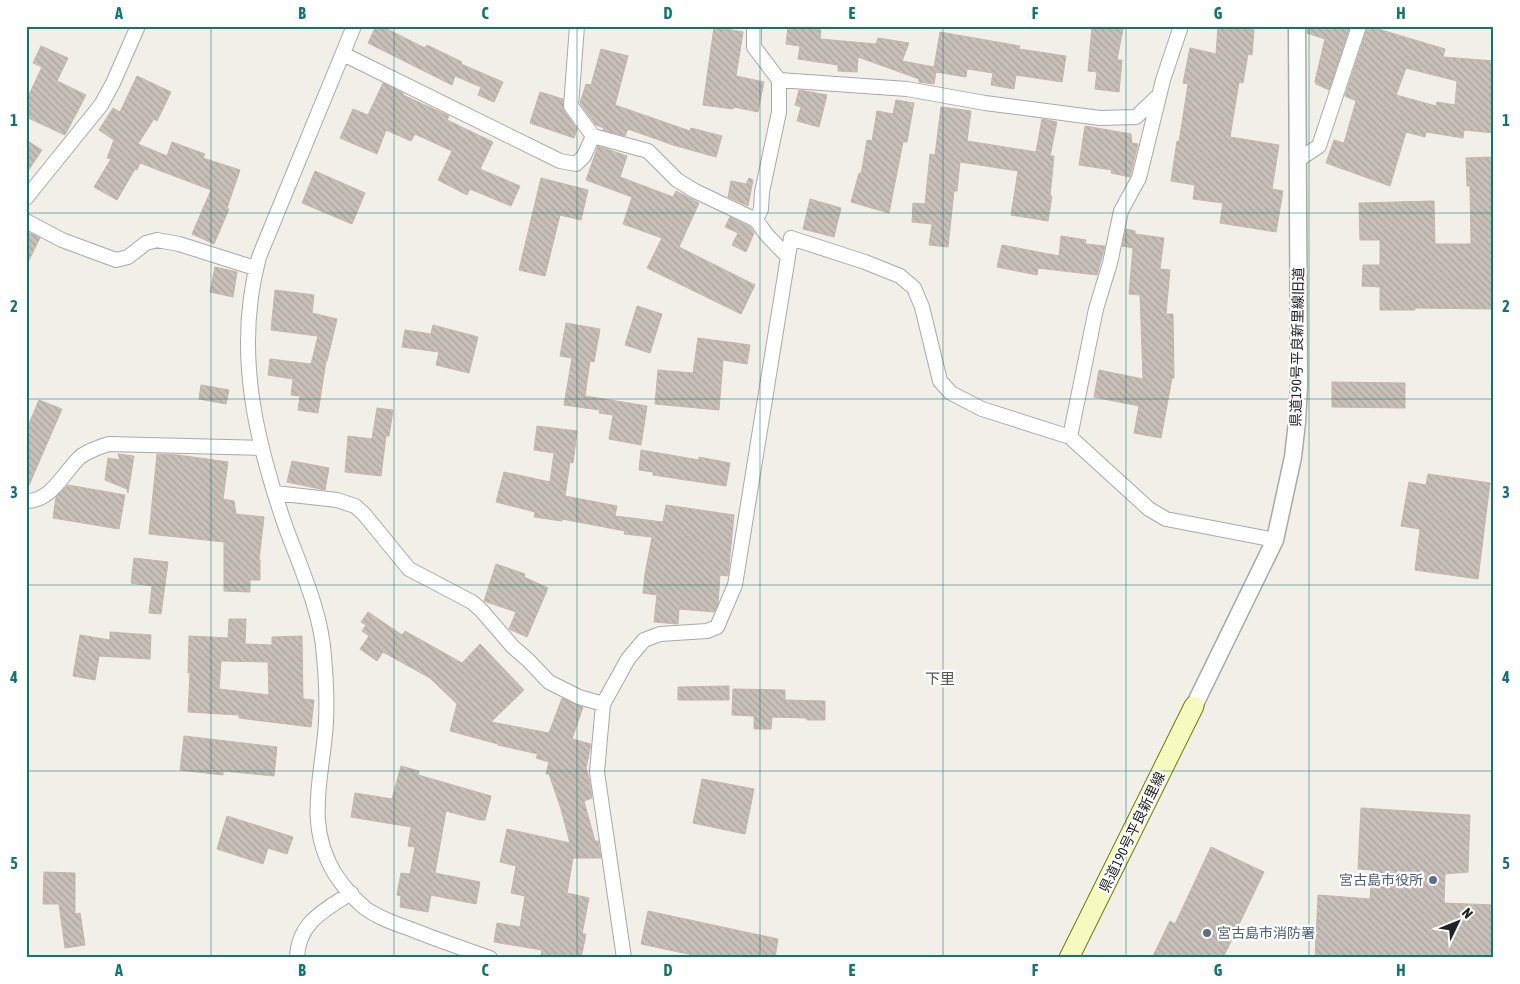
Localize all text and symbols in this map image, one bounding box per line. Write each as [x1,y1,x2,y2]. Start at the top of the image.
text: A [114,4,123,22]
text: B [298,4,306,22]
text: C [481,4,489,22]
text: D [664,4,673,22]
text: E [849,4,856,22]
text: F [1032,4,1039,22]
text: G [1214,4,1223,22]
text: H [1396,4,1406,22]
text: 1 [10,111,18,129]
text: 1 [1502,111,1510,129]
street label: 県道190号平良新里線旧道 [1288,267,1306,427]
text: 2 [10,297,18,315]
text: 2 [1502,297,1510,315]
text: 3 [10,483,18,501]
text: 3 [1502,483,1510,501]
text: 4 [9,668,18,686]
text: 4 [1501,668,1510,686]
district label: 下里 [925,670,955,687]
street label: 県道190号平良新里線 [1096,769,1168,895]
text: 5 [10,854,18,872]
text: 5 [1502,854,1510,872]
place label: 宮古島市役所 [1339,872,1423,888]
marker: 宮古島市役所 [1427,874,1439,886]
north arrow [1432,896,1482,946]
text: N [1459,905,1476,922]
place label: 宮古島市消防署 [1217,925,1315,941]
marker: 宮古島市消防署 [1201,927,1213,939]
text: A [114,961,123,979]
text: B [298,961,306,979]
text: C [481,961,489,979]
text: D [664,961,673,979]
text: E [849,961,856,979]
text: F [1032,961,1039,979]
text: G [1214,961,1223,979]
text: H [1396,961,1406,979]

